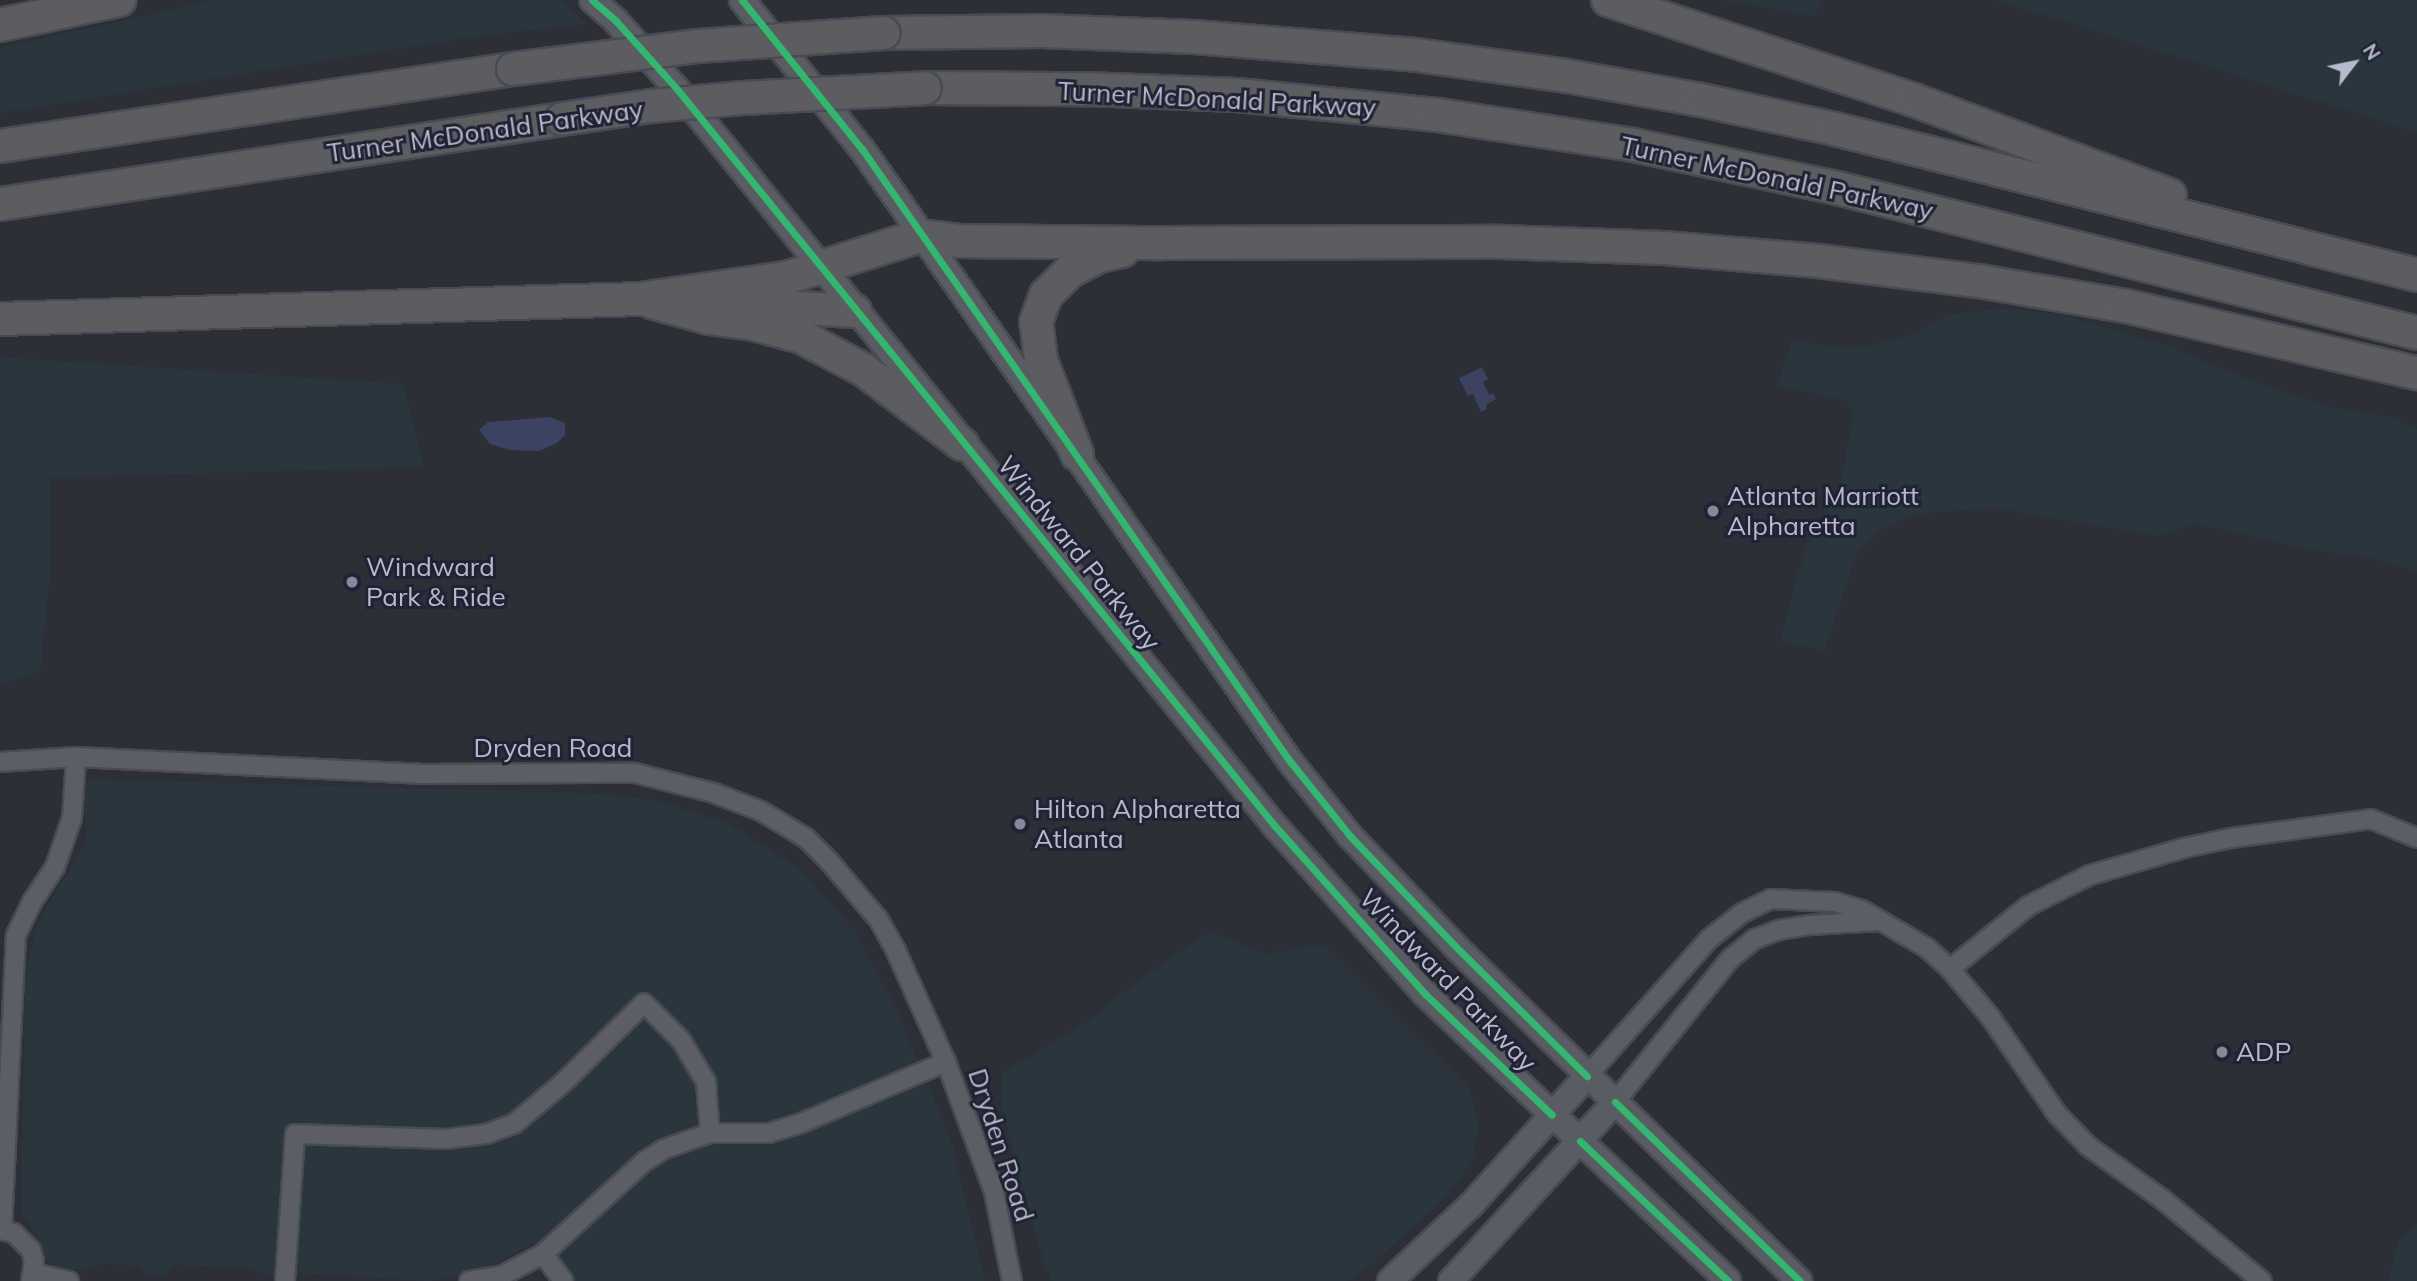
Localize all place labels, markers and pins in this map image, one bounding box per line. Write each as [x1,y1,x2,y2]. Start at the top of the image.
place label: Atlanta Marriott Alpharetta [1727,480,1919,542]
marker: Atlanta Marriott Alpharetta [1705,503,1721,519]
place label: Windward Park & Ride [366,551,506,612]
marker: Windward Park & Ride [344,574,360,590]
place label: Hilton Alpharetta Atlanta [1034,793,1241,854]
marker: Hilton Alpharetta Atlanta [1012,816,1028,832]
place label: ADP [2236,1036,2291,1068]
marker: ADP [2214,1044,2230,1060]

